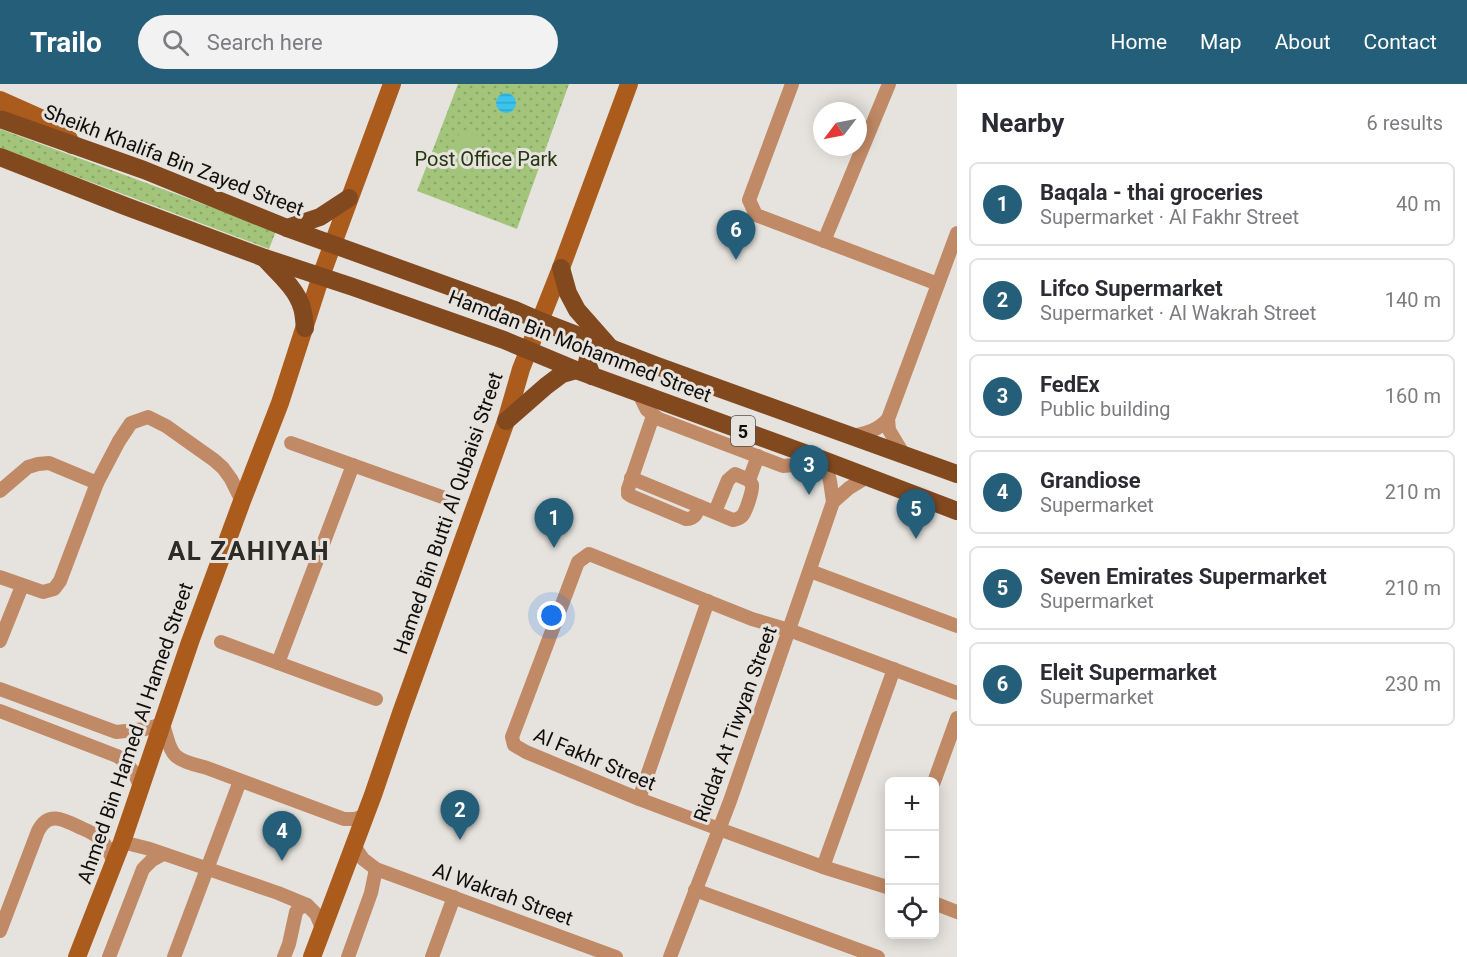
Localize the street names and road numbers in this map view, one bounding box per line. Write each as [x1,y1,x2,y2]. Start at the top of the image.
street label: Sheikh Khalifa Bin Zayed Street [41,99,307,221]
street label: Hamdan Bin Mohammed Street [445,285,715,407]
street label: Hamed Bin Butti Al Qubaisi Street [388,369,508,657]
road number: 5 [731,416,755,446]
street label: Ahmed Bin Hamed Al Hamed Street [72,579,198,887]
street label: Riddat At Tiwyan Street [688,623,782,825]
street label: Al Fakhr Street [530,723,660,795]
street label: Al Wakrah Street [430,858,576,930]

